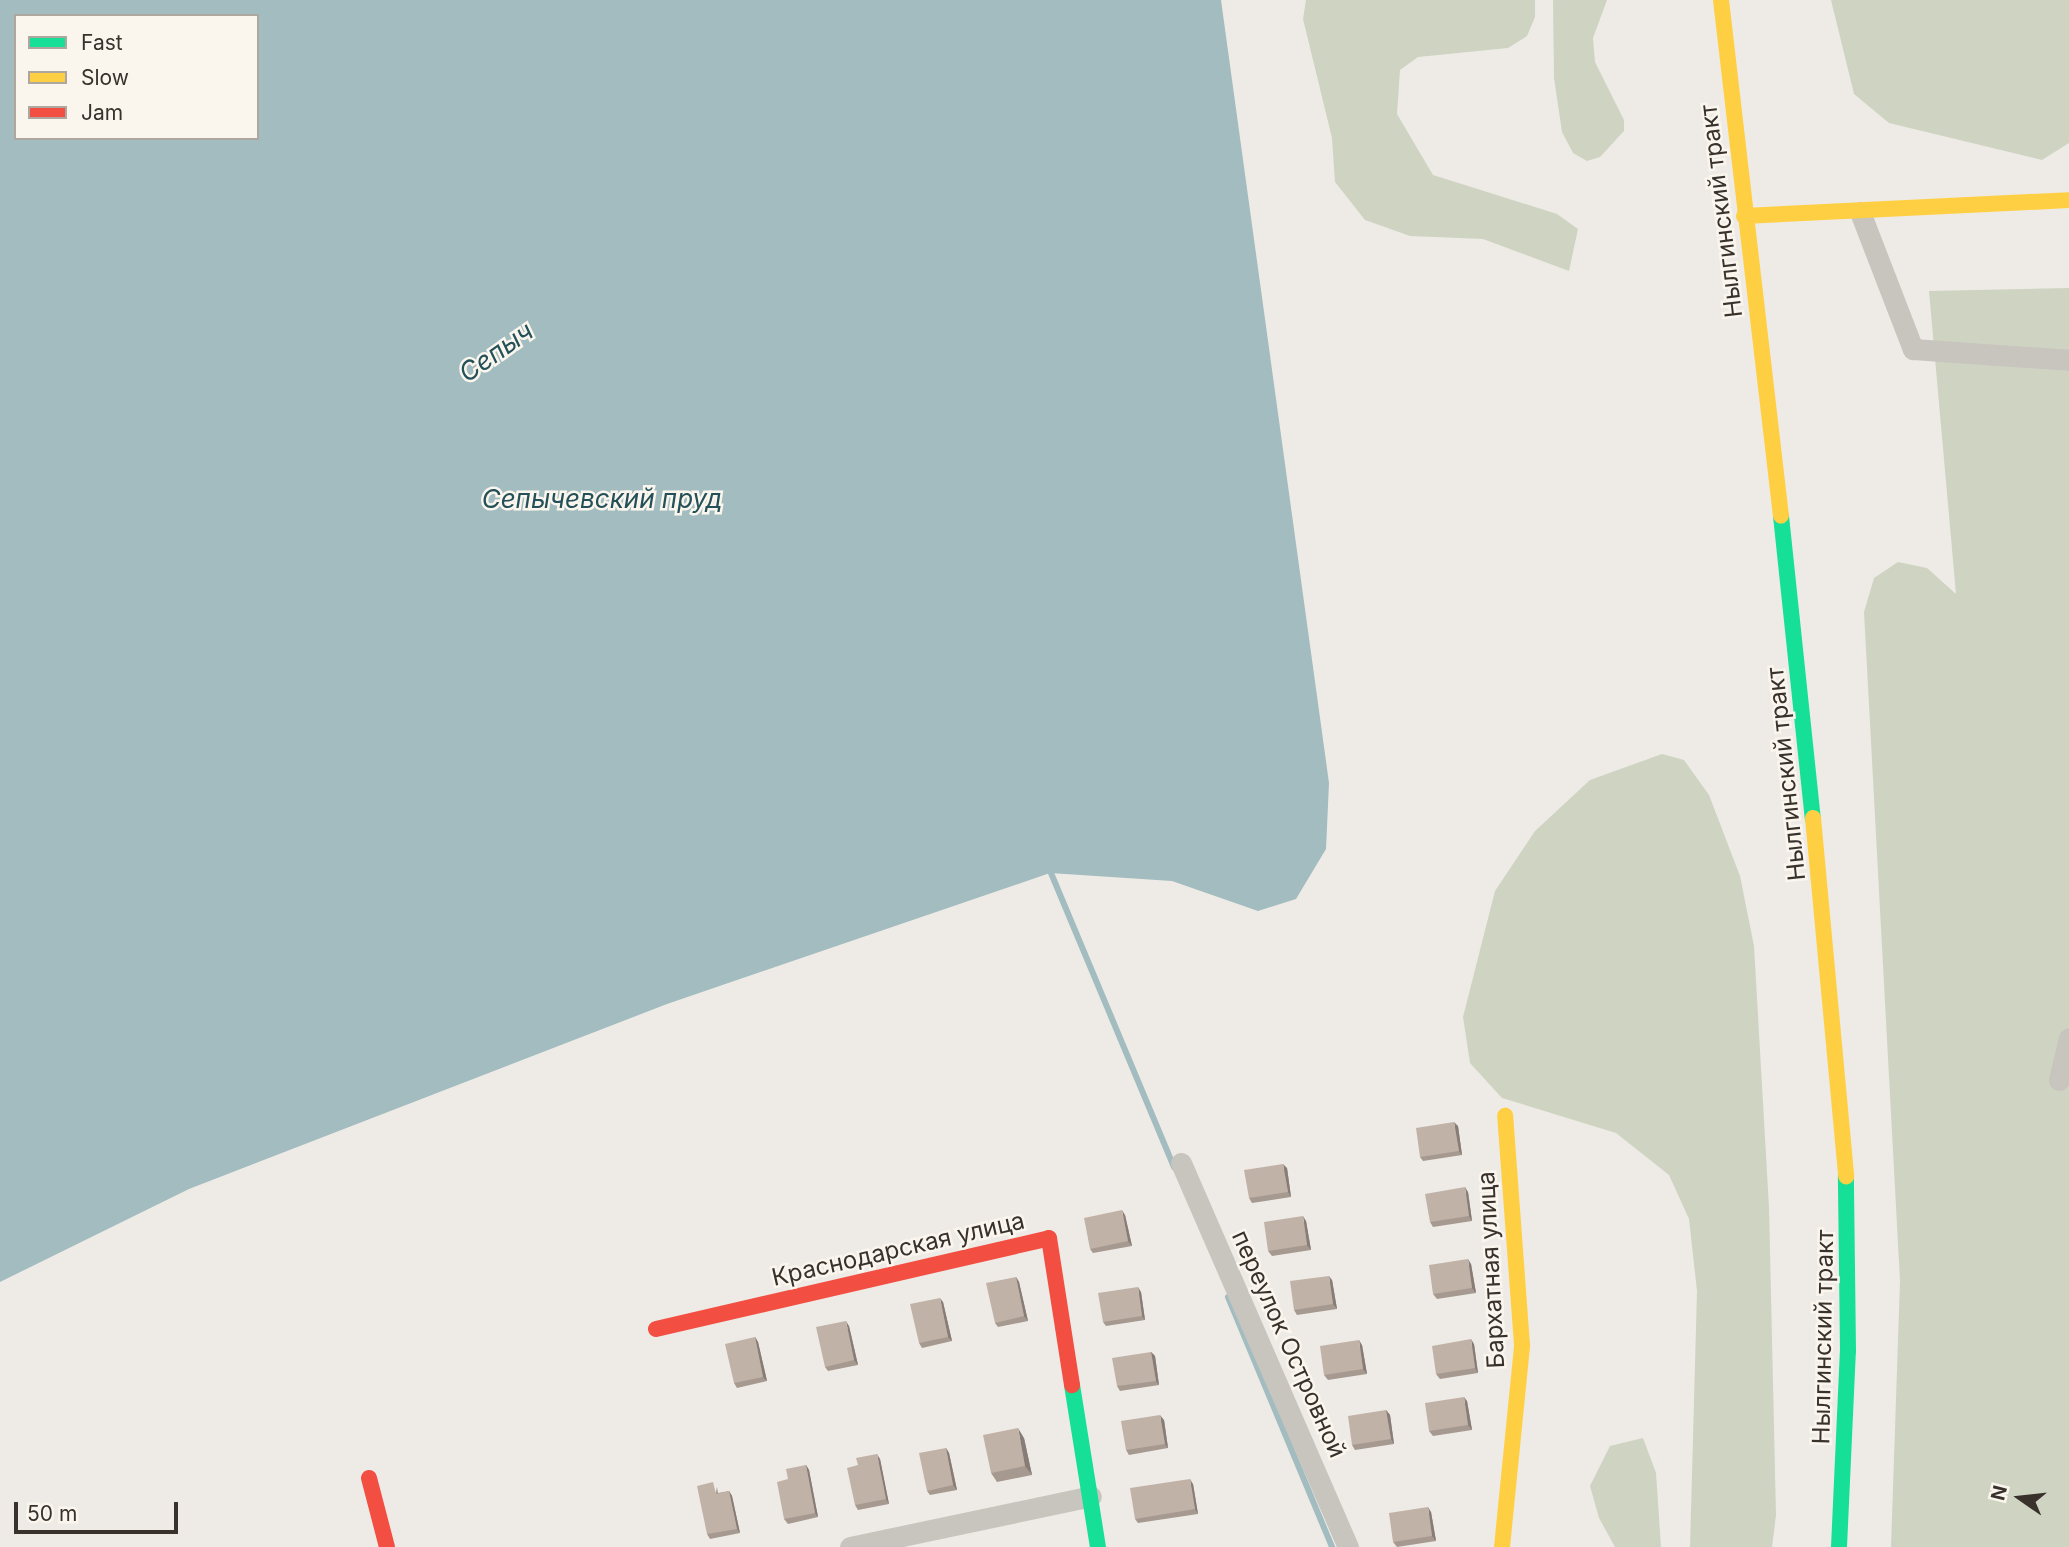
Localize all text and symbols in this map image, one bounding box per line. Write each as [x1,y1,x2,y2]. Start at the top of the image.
legend [14,14,259,140]
text: Fast [81,30,123,55]
text: Slow [81,65,129,90]
text: Jam [81,100,123,125]
street label: Нылгинский тракт [1694,103,1748,319]
water label: Сепыч [453,315,539,389]
water label: Сепычевский пруд [482,483,722,515]
street label: Нылгинский тракт [1760,666,1812,882]
street label: Бархатная улица [1471,1171,1511,1369]
street label: Краснодарская улица [769,1206,1027,1292]
street label: переулок Островной [1226,1226,1352,1462]
street label: Нылгинский тракт [1807,1229,1839,1445]
north arrow [1985,1463,2055,1533]
text: N [1986,1483,2012,1503]
scale bar [18,1488,182,1532]
text: 50 m [27,1501,77,1526]

